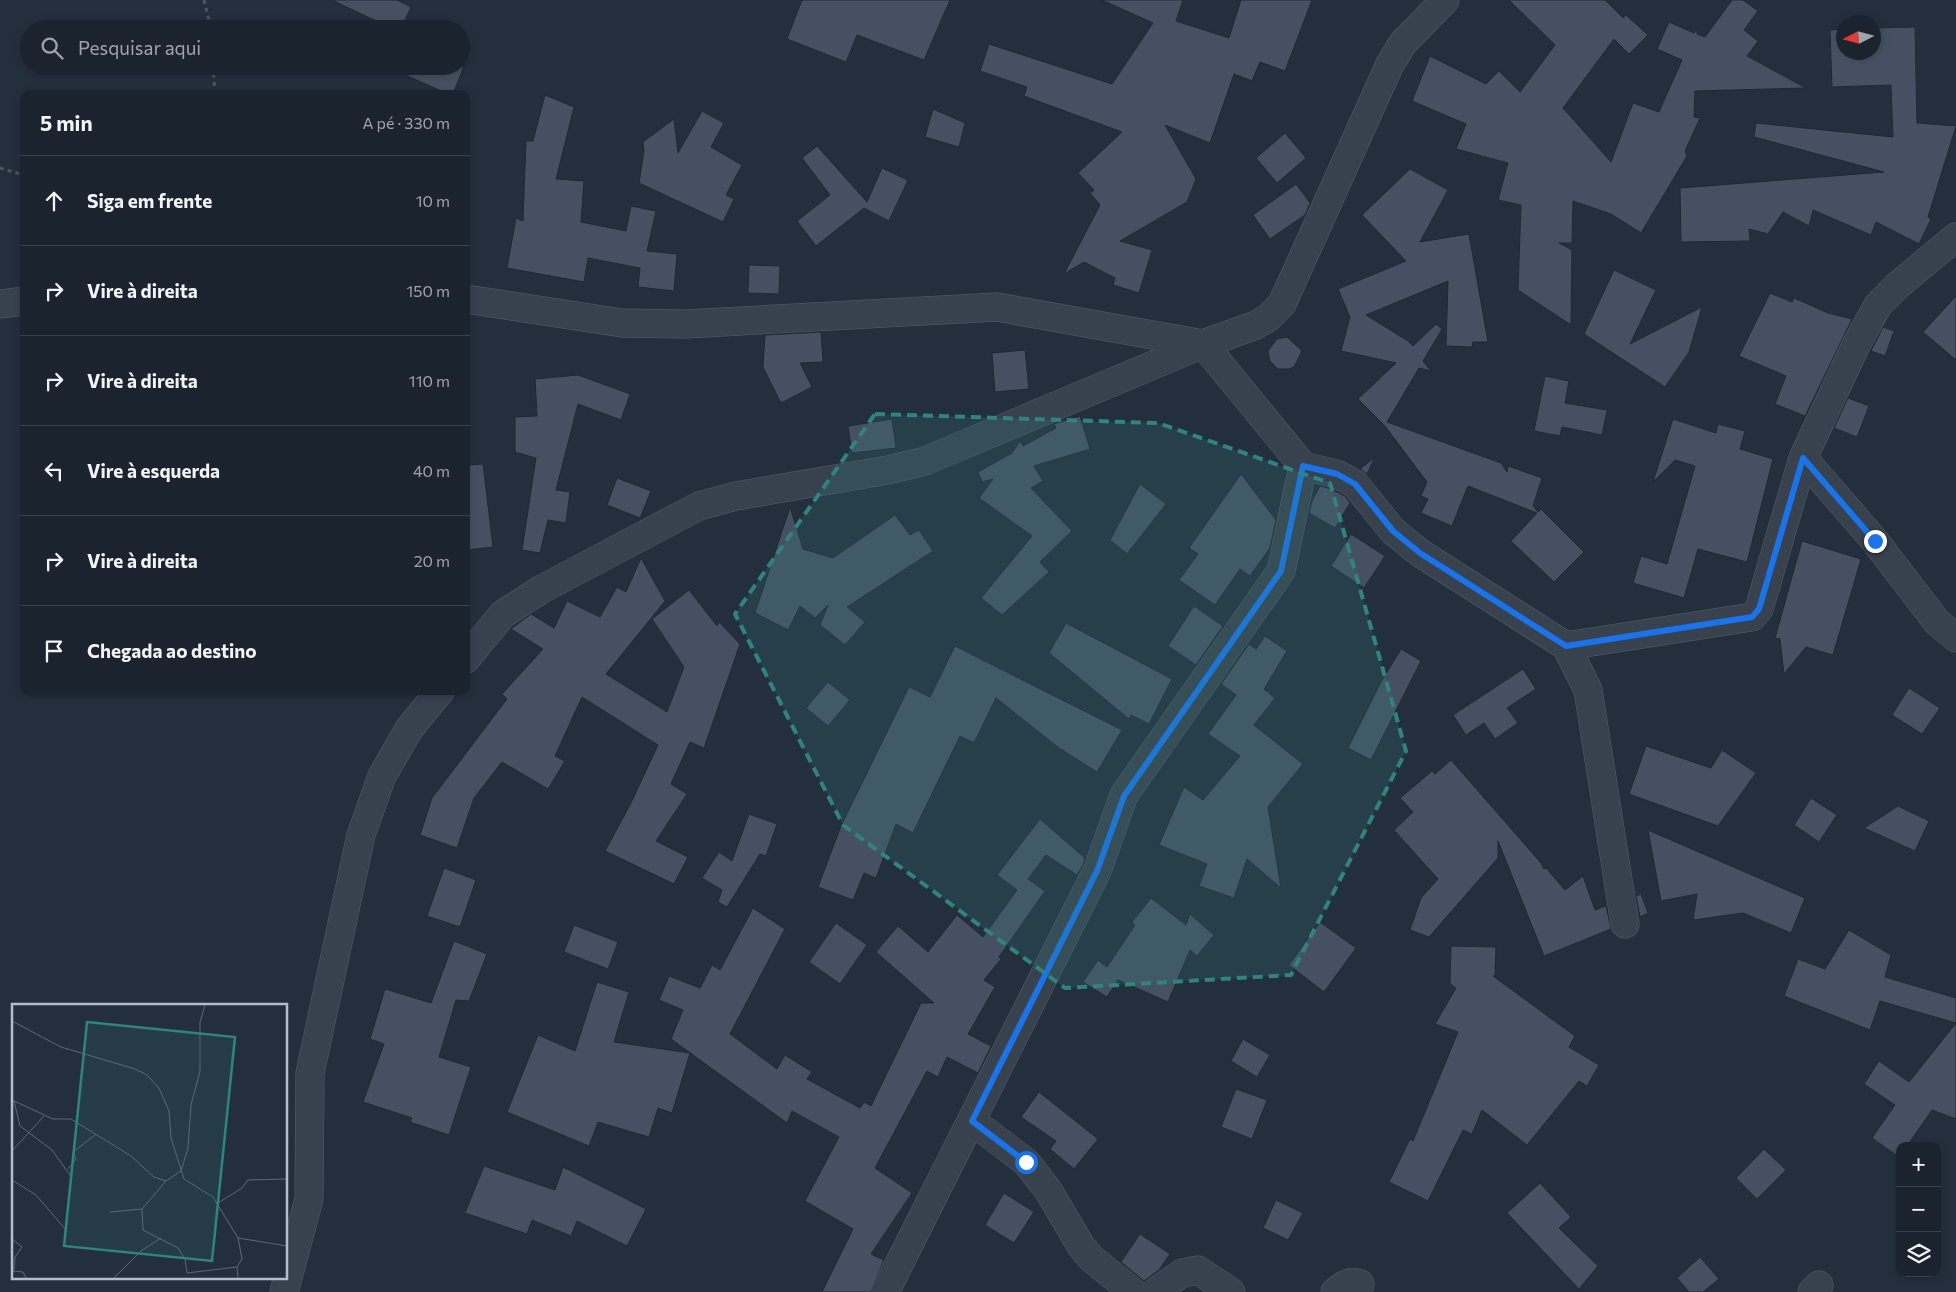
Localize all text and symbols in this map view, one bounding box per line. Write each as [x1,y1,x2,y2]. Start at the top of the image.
north arrow [1836,15,1881,60]
search box [20,20,470,75]
icon: search [38,34,66,62]
text: Pesquisar aqui [78,36,201,59]
text: 5 min [40,110,93,135]
text: A pé · 330 m [362,113,450,132]
icon: ahead [40,187,68,215]
text: Siga em frente [87,189,212,212]
text: 10 m [416,191,450,210]
icon: right [40,277,68,305]
text: Vire à direita [87,279,198,302]
text: 150 m [407,281,450,300]
icon: right [40,367,68,395]
text: Vire à direita [87,369,198,392]
text: 110 m [409,371,450,390]
icon: left [40,457,68,485]
text: Vire à esquerda [87,459,220,482]
text: 40 m [413,461,450,480]
route end [1864,530,1887,553]
icon: right [40,547,68,575]
text: Vire à direita [87,549,198,572]
text: 20 m [414,551,450,570]
icon: arrive [40,637,68,665]
text: Chegada ao destino [87,639,257,662]
inset map [12,1004,288,1280]
map controls [1896,1142,1941,1277]
button: + [1896,1142,1941,1187]
route start [1015,1151,1038,1174]
button: − [1896,1187,1941,1232]
button: layers [1896,1232,1941,1277]

